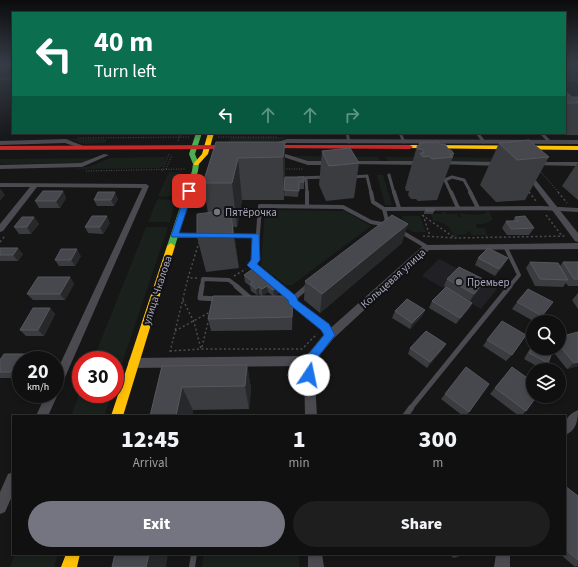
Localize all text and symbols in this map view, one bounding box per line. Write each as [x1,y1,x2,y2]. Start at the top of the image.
text: 40 m [94,22,153,62]
icon: left [28,28,80,80]
text: Turn left [94,59,156,84]
icon: left [215,104,237,126]
icon: ahead [257,104,279,126]
icon: ahead [299,104,321,126]
icon: right [341,104,363,126]
pin [172,174,206,208]
icon: arrive [178,180,200,202]
place label: Пятёрочка [225,205,277,220]
marker: Пятёрочка [212,207,222,217]
street label: Кольцевая улица [358,245,429,312]
street label: улица Чкалова [139,254,176,326]
place label: Премьер [467,275,510,290]
marker: Премьер [454,277,464,287]
map controls [526,315,566,403]
button: search [526,315,566,355]
speed limit sign: 30 [72,351,124,403]
position arrow [288,354,330,396]
text: 20 [27,358,49,386]
button: layers [526,363,566,403]
text: km/h [27,380,49,394]
text: 12:45 [121,422,180,457]
text: 1 [293,422,306,457]
text: 300 [419,422,457,457]
text: Arrival [133,454,168,472]
text: min [289,454,310,472]
text: m [432,454,443,472]
button: Exit [28,501,285,547]
button: Share [293,501,550,547]

